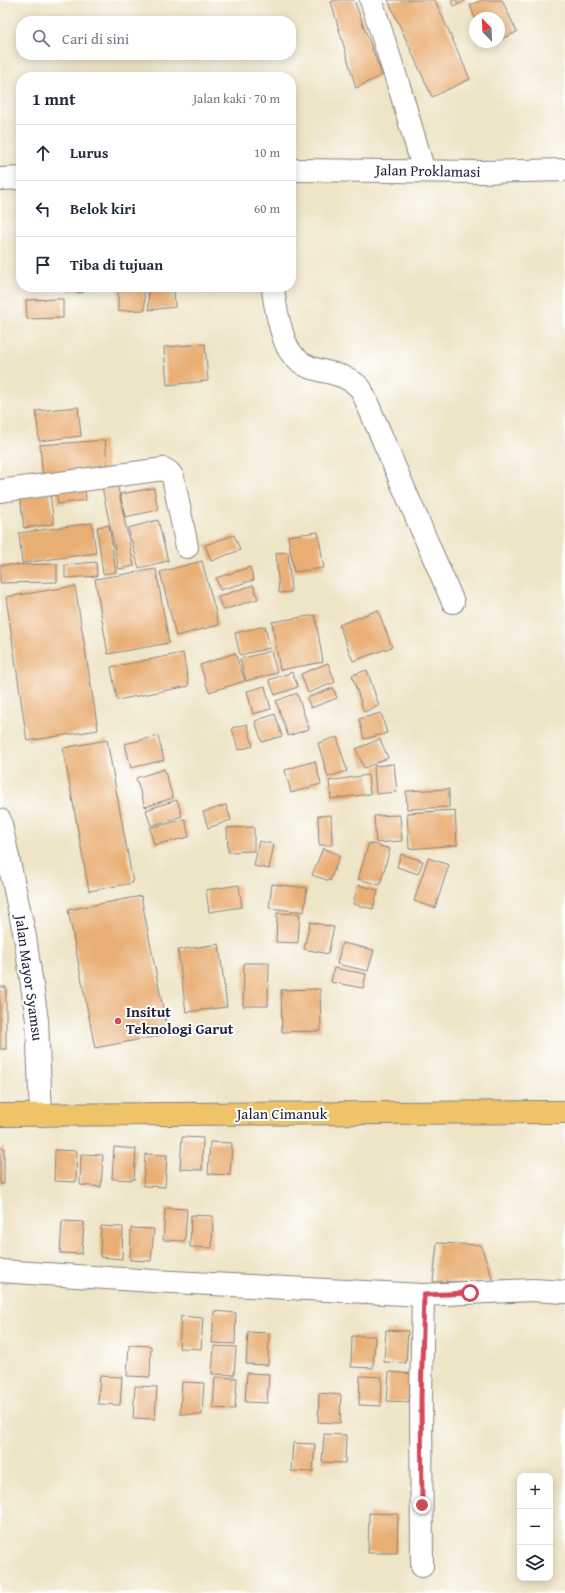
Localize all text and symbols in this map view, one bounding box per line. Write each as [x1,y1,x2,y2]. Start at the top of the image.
north arrow [469,12,505,48]
search box [16,16,296,60]
icon: search [30,27,52,49]
text: Cari di sini [62,28,129,49]
text: 1 mnt [32,86,76,111]
text: Jalan kaki · 70 m [193,89,280,108]
icon: ahead [32,142,54,164]
text: Lurus [70,142,108,163]
text: 10 m [254,143,280,162]
street label: Jalan Proklamasi [373,159,481,182]
icon: left [32,198,54,220]
text: Belok kiri [70,198,136,219]
text: 60 m [254,199,280,218]
icon: arrive [32,254,54,276]
text: Tiba di tujuan [70,254,163,275]
street label: Jalan Mayor Syamsu [10,912,49,1043]
place label: Insitut Teknologi Garut [126,1001,234,1039]
marker: Insitut Teknologi Garut [113,1016,123,1026]
street label: Jalan Cimanuk [235,1103,328,1124]
route start [461,1284,479,1302]
map controls [517,1473,553,1581]
button: + [517,1473,553,1509]
route end [413,1496,431,1514]
button: − [517,1509,553,1545]
button: layers [517,1545,553,1581]

